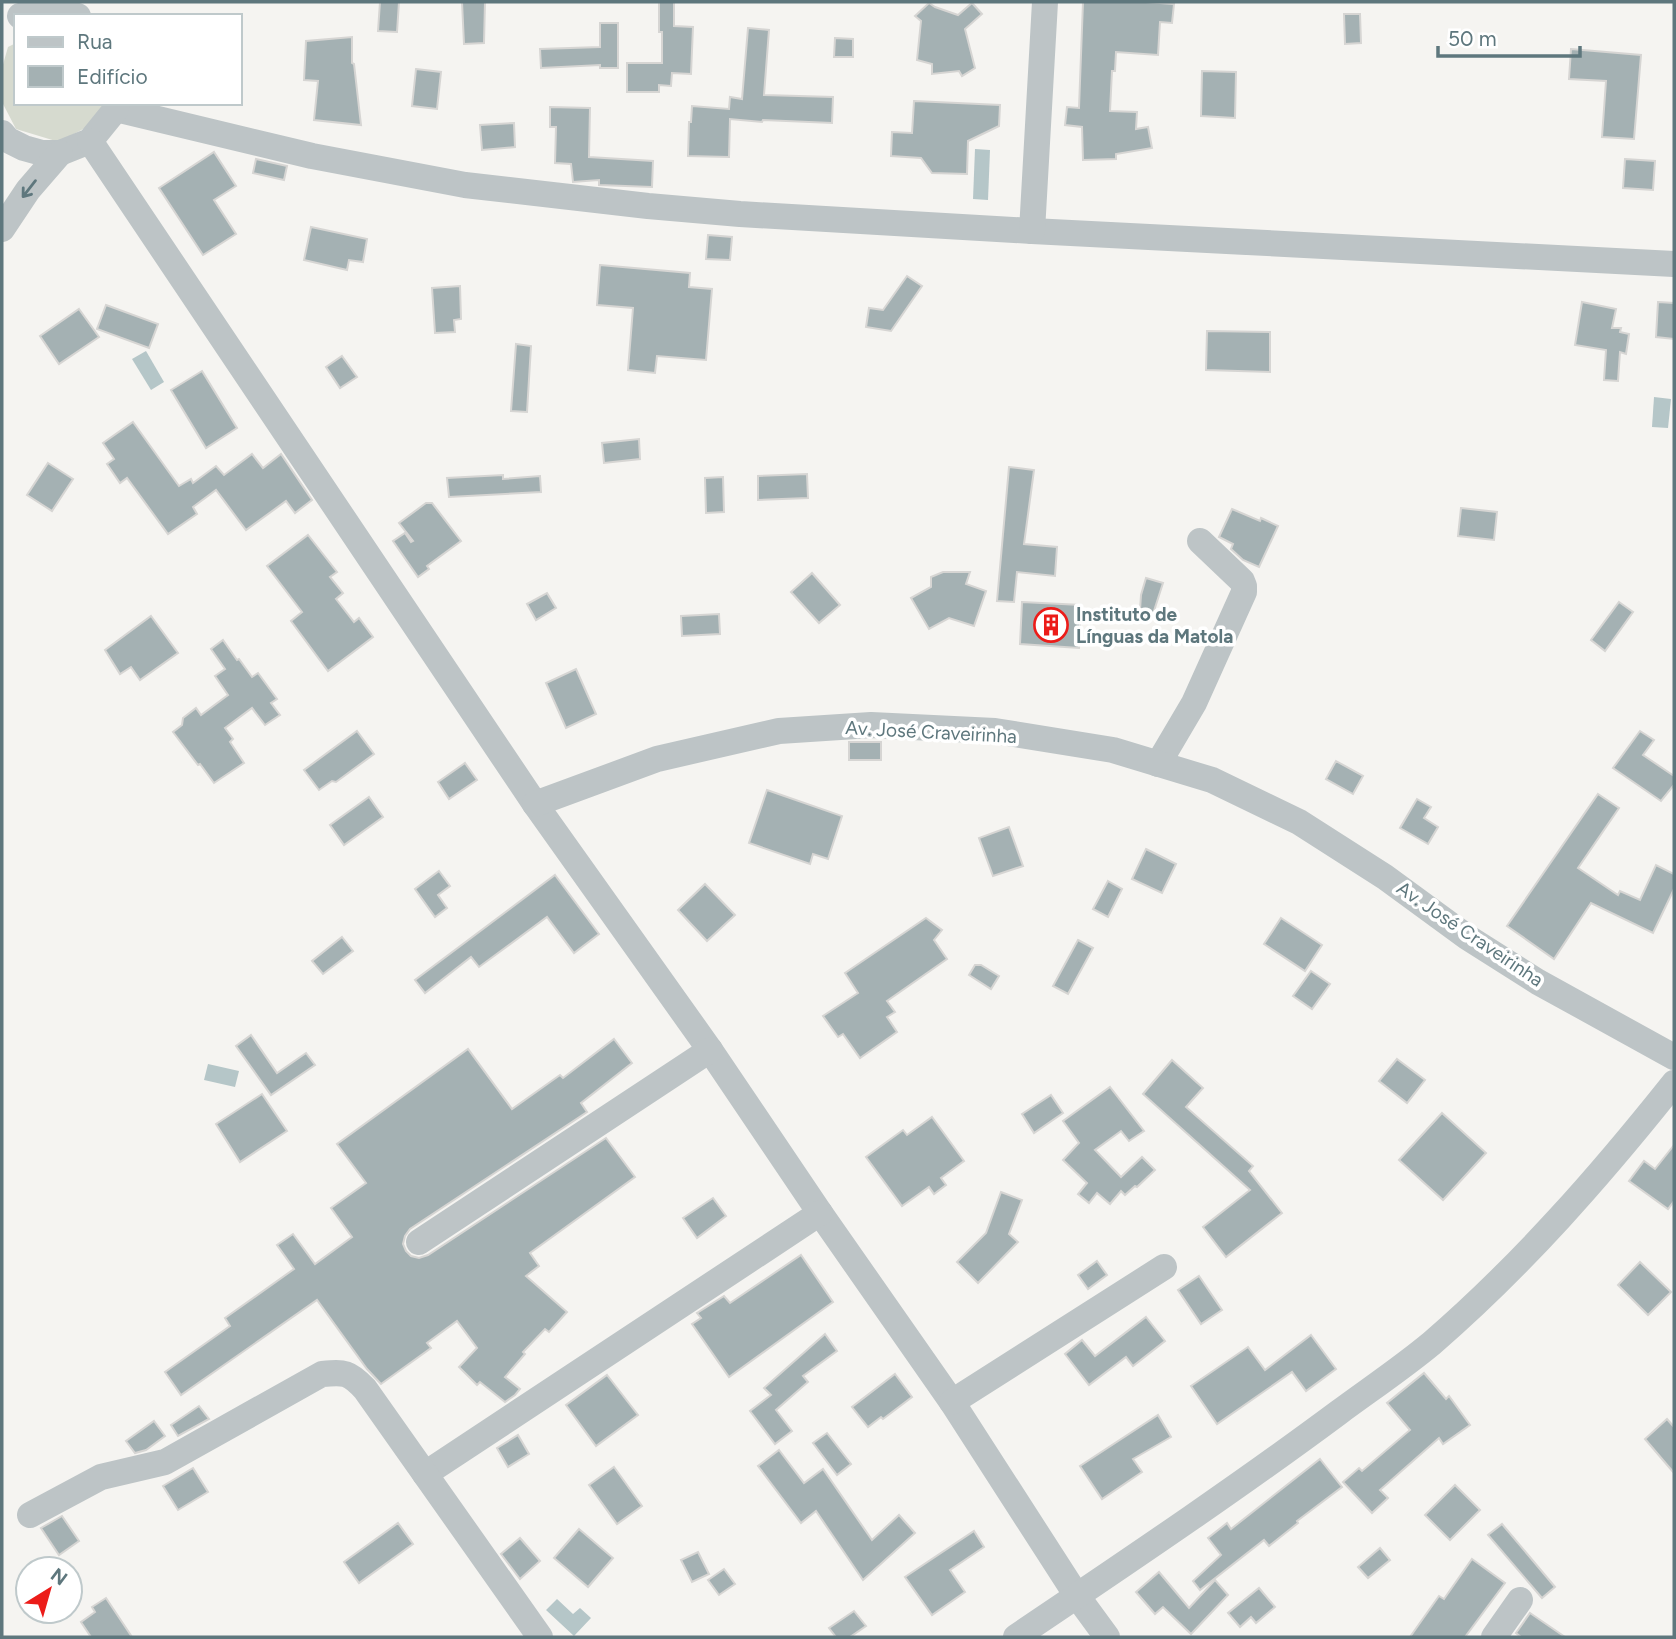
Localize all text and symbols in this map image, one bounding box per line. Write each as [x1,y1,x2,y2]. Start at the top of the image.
legend [14,14,242,105]
scale bar [1438,14,1580,58]
text: 50 m [1448,26,1497,51]
text: Rua [77,29,113,54]
text: Edifício [77,64,148,89]
one-way arrow [22,180,37,198]
place label: Instituto de Línguas da Matola [1076,603,1233,648]
building icon: Instituto de Línguas da Matola [1032,606,1070,644]
street label: Av. José Craveirinha [845,716,1017,748]
street label: Av. José Craveirinha [1392,876,1548,992]
north arrow [14,1555,84,1625]
text: N [46,1563,72,1590]

